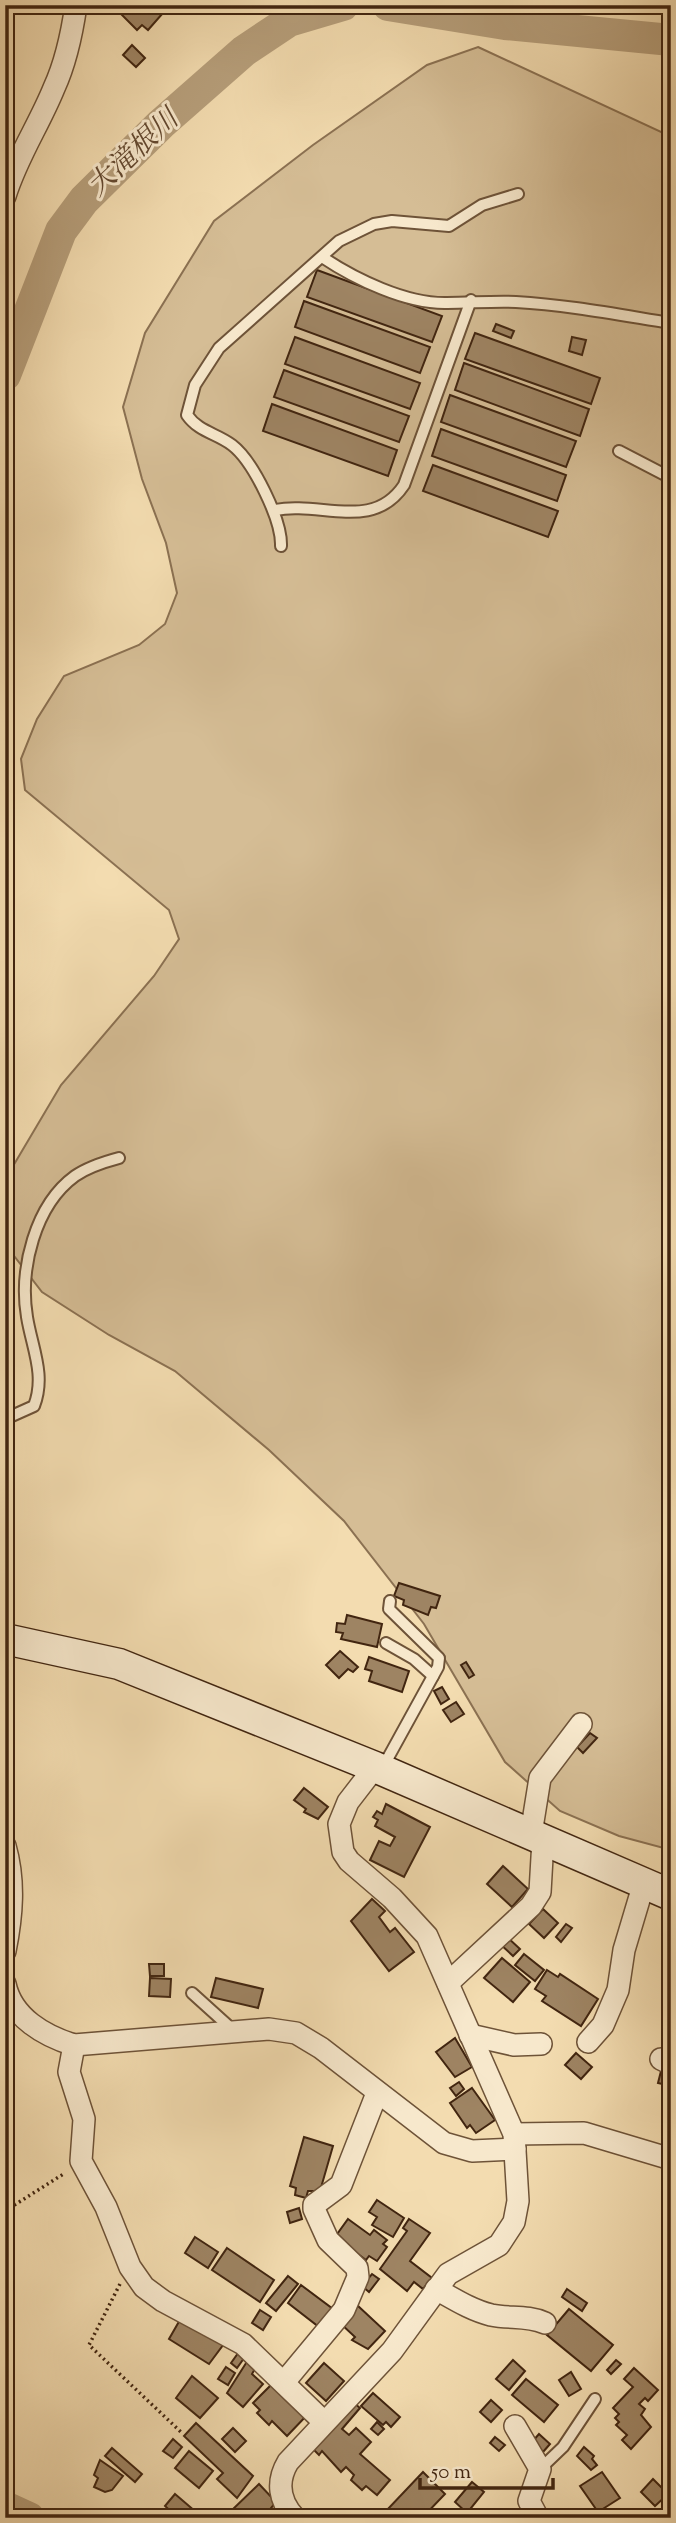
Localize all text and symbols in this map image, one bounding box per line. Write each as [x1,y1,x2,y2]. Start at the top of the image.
water label: 大滝根川 [79,99,191,207]
scale bar [420,2446,554,2490]
text: 50 m [430,2458,471,2488]

